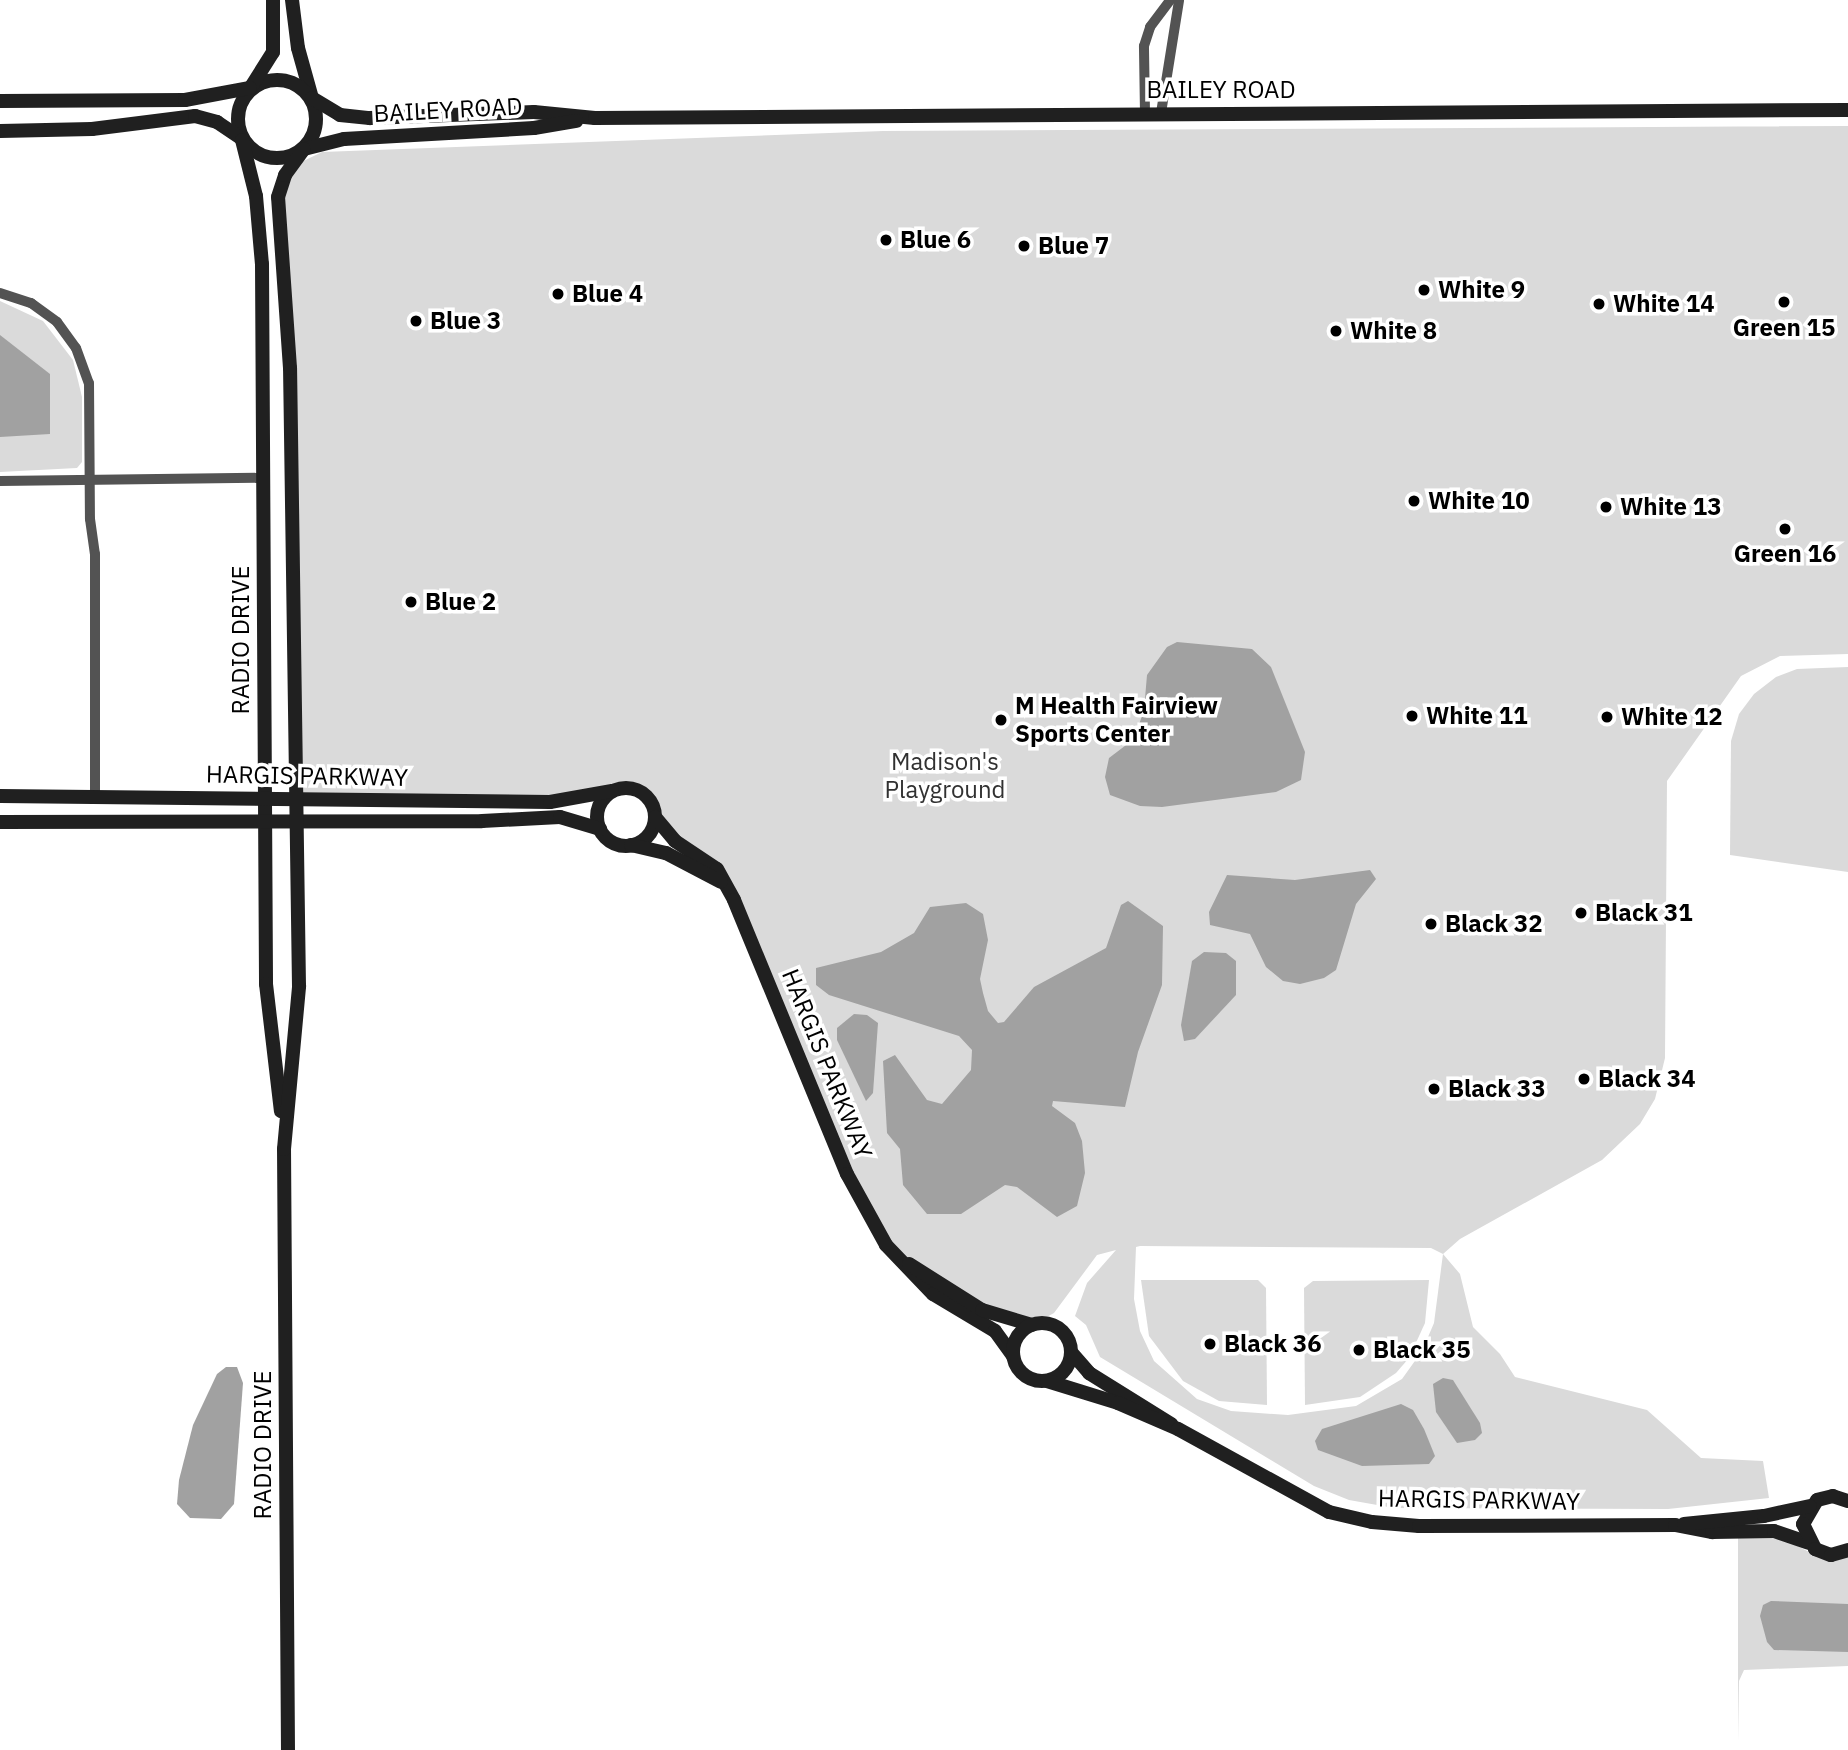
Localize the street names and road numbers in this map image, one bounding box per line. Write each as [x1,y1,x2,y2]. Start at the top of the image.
street label: BAILEY ROAD [1146,76,1296,104]
street label: BAILEY ROAD [373,92,523,128]
street label: RADIO DRIVE [227,566,255,714]
street label: HARGIS PARKWAY [206,760,408,792]
street label: HARGIS PARKWAY [776,965,878,1163]
street label: RADIO DRIVE [249,1371,277,1519]
street label: HARGIS PARKWAY [1378,1484,1580,1516]

